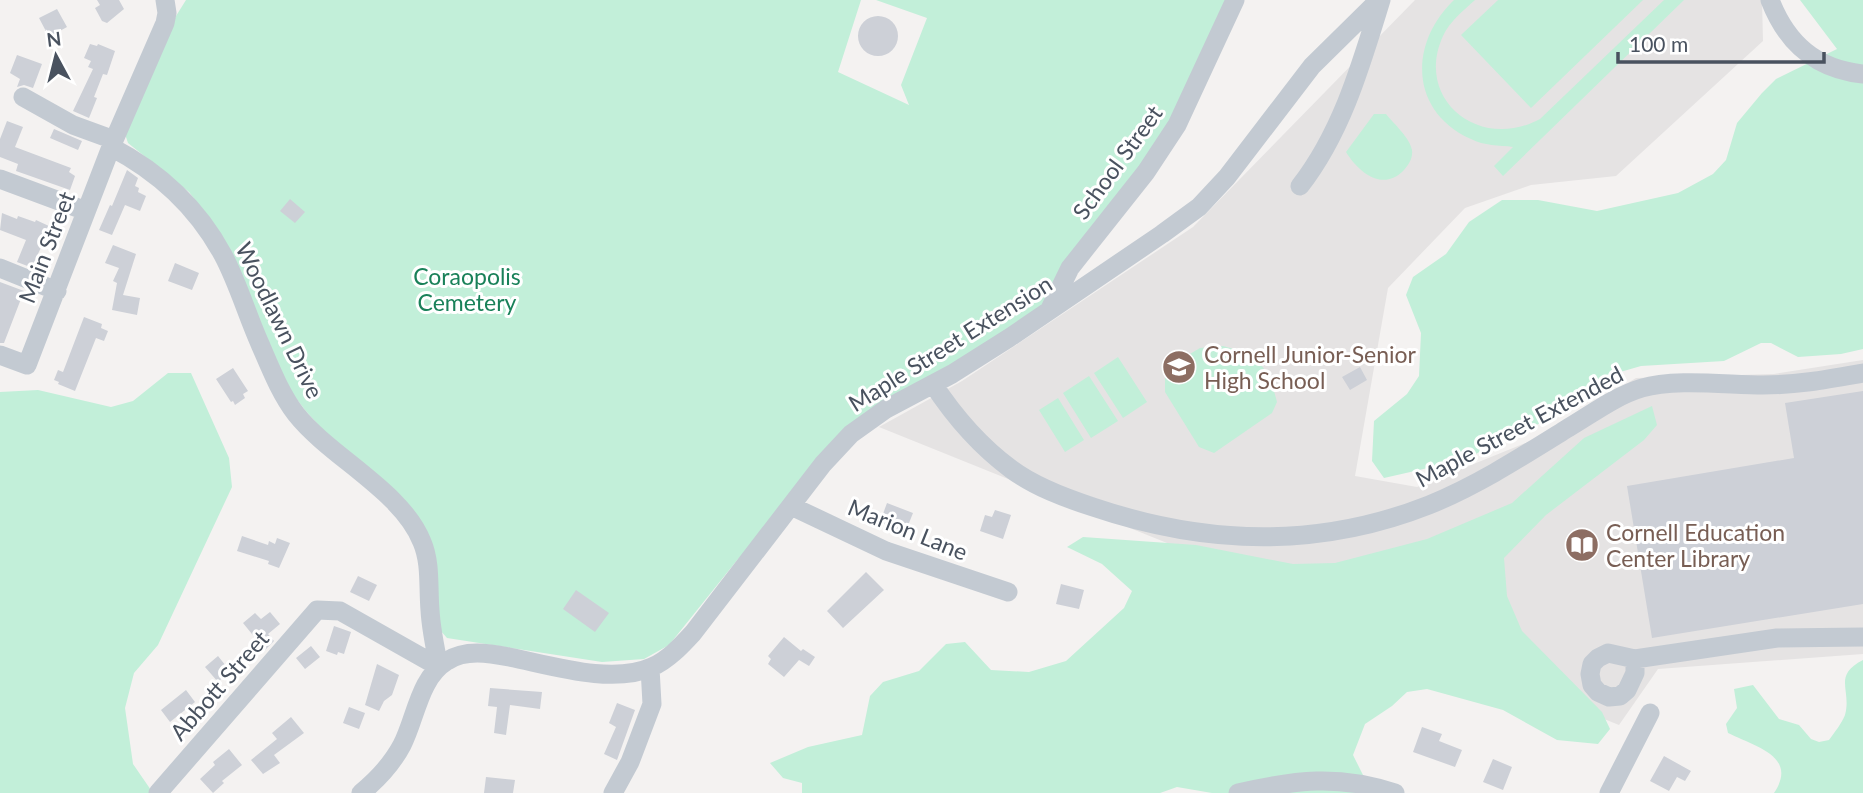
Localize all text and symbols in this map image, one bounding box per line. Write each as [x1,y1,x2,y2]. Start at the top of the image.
north arrow [21,21,91,91]
scale bar [1618,21,1825,65]
text: N [45,26,63,51]
text: 100 m [1629,31,1688,56]
street label: School Street [1066,99,1168,225]
street label: Main Street [12,187,80,307]
street label: Woodlawn Drive [230,238,330,402]
park label: Coraopolis Cemetery [413,262,521,316]
street label: Maple Street Extension [843,269,1057,417]
place label: Cornell Junior-Senior High School [1204,340,1417,394]
school or university icon: Cornell Junior-Senior High School [1160,348,1198,386]
street label: Maple Street Extended [1410,359,1628,493]
street label: Marion Lane [844,492,972,566]
place label: Cornell Education Center Library [1606,518,1785,572]
library icon: Cornell Education Center Library [1563,526,1601,564]
street label: Abbott Street [164,624,275,746]

